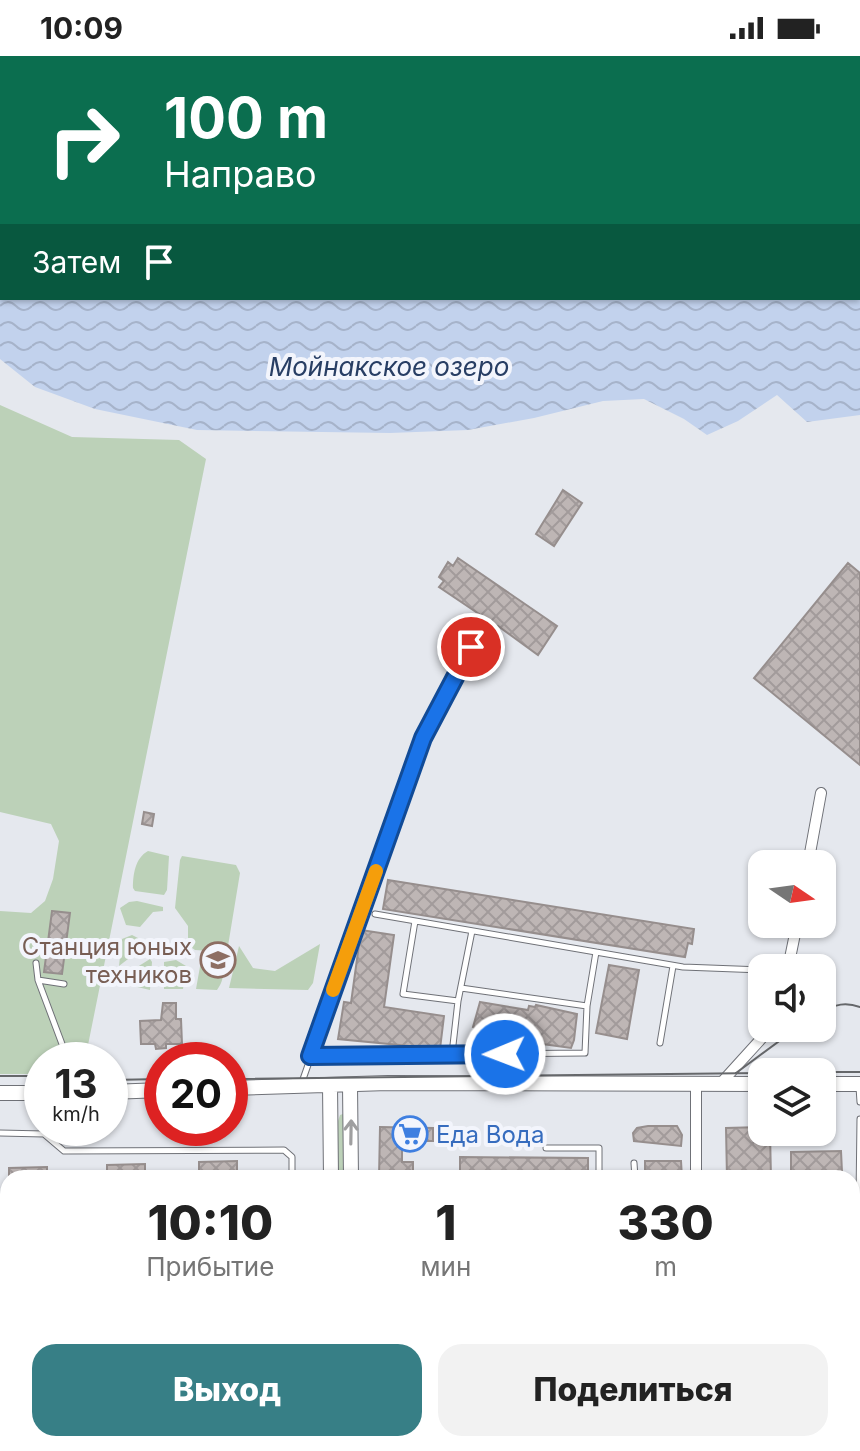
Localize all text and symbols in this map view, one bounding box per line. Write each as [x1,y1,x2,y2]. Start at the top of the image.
text: 10:09 [40,10,123,46]
text: 100 m [164,84,328,152]
icon: right [32,88,136,192]
text: Направо [164,152,317,196]
icon: arrive [137,240,181,284]
text: Затем [32,244,121,280]
water label: Мойнакское озеро [269,351,509,382]
pin [437,613,505,681]
icon: arrive [449,625,493,669]
north arrow [748,850,836,938]
map controls [748,850,836,1146]
place label: Станция юных техников [22,932,192,989]
school or university icon: Станция юных техников [199,941,237,979]
button: sound [748,954,836,1042]
position arrow [463,1012,547,1096]
speed limit sign: 20 [144,1042,248,1146]
button: layers [748,1058,836,1146]
text: 13 [54,1059,98,1108]
text: km/h [52,1102,100,1126]
supermarket icon: Еда Вода [391,1115,429,1153]
one-way arrow [343,1119,359,1146]
place label: Еда Вода [436,1120,544,1149]
text: 10:10 [147,1193,273,1252]
text: 1 [435,1193,457,1252]
text: 330 [618,1193,714,1252]
text: Прибытие [146,1251,274,1282]
text: мин [421,1251,471,1282]
text: m [654,1251,677,1282]
button: Выход [32,1344,422,1436]
button: Поделиться [438,1344,828,1436]

